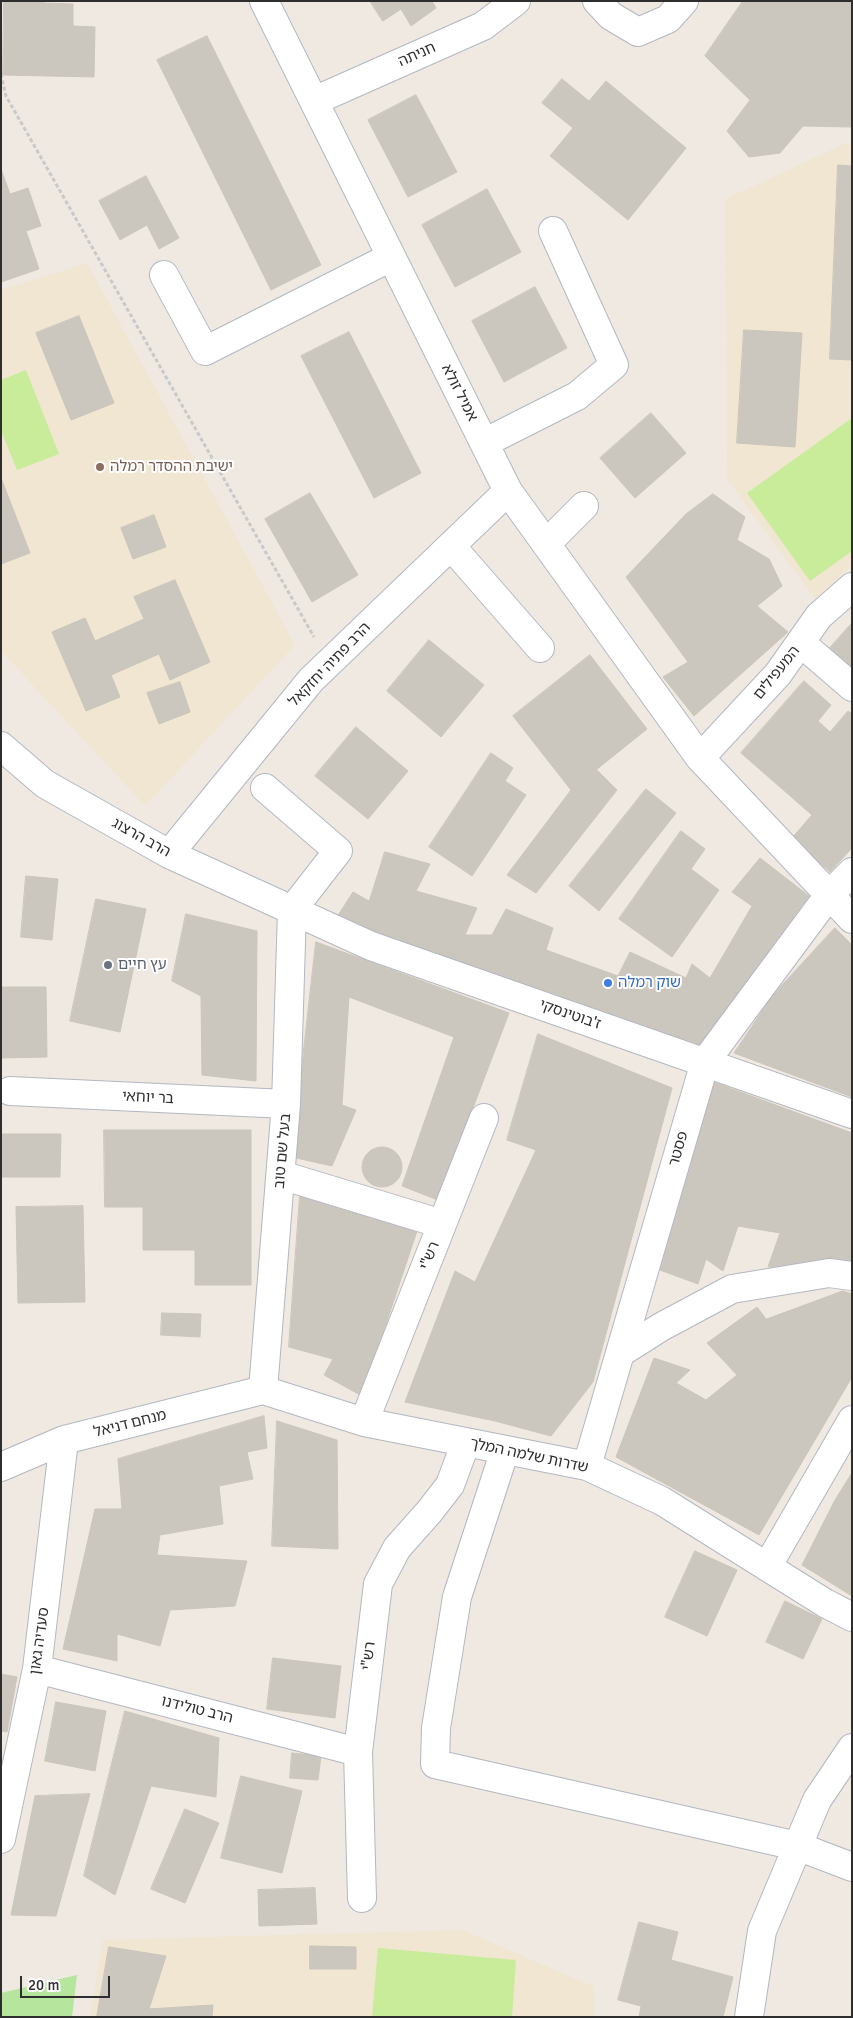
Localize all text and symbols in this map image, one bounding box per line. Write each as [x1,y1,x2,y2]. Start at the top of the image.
street label: חניתה [395,39,439,71]
street label: אמיל זולא [437,361,481,425]
place label: ישיבת ההסדר רמלה [110,458,233,476]
marker: ישיבת ההסדר רמלה [94,461,106,473]
street label: הרב פתיה יחזקאל [285,619,375,711]
street label: המעפילים [750,643,804,703]
street label: הרב הרצוג [109,815,173,861]
place label: עץ חיים [118,956,167,974]
marker: עץ חיים [102,959,114,971]
place label: שוק רמלה [618,974,681,992]
marker: שוק רמלה [602,977,614,989]
street label: ז'בוטינסקי [537,996,603,1034]
street label: בר יוחאי [122,1088,174,1108]
street label: בעל שם טוב [271,1113,295,1189]
street label: פסטר [665,1129,693,1169]
street label: רש"י [416,1239,444,1273]
street label: מנחם דניאל [92,1406,168,1442]
street label: שדרות שלמה המלך [468,1435,590,1477]
street label: סעדיה גאון [26,1606,54,1676]
street label: רש"י [358,1641,380,1671]
street label: הרב טולידנו [159,1692,235,1728]
scale bar [22,1966,112,1998]
text: 20 m [28,1976,59,1994]

